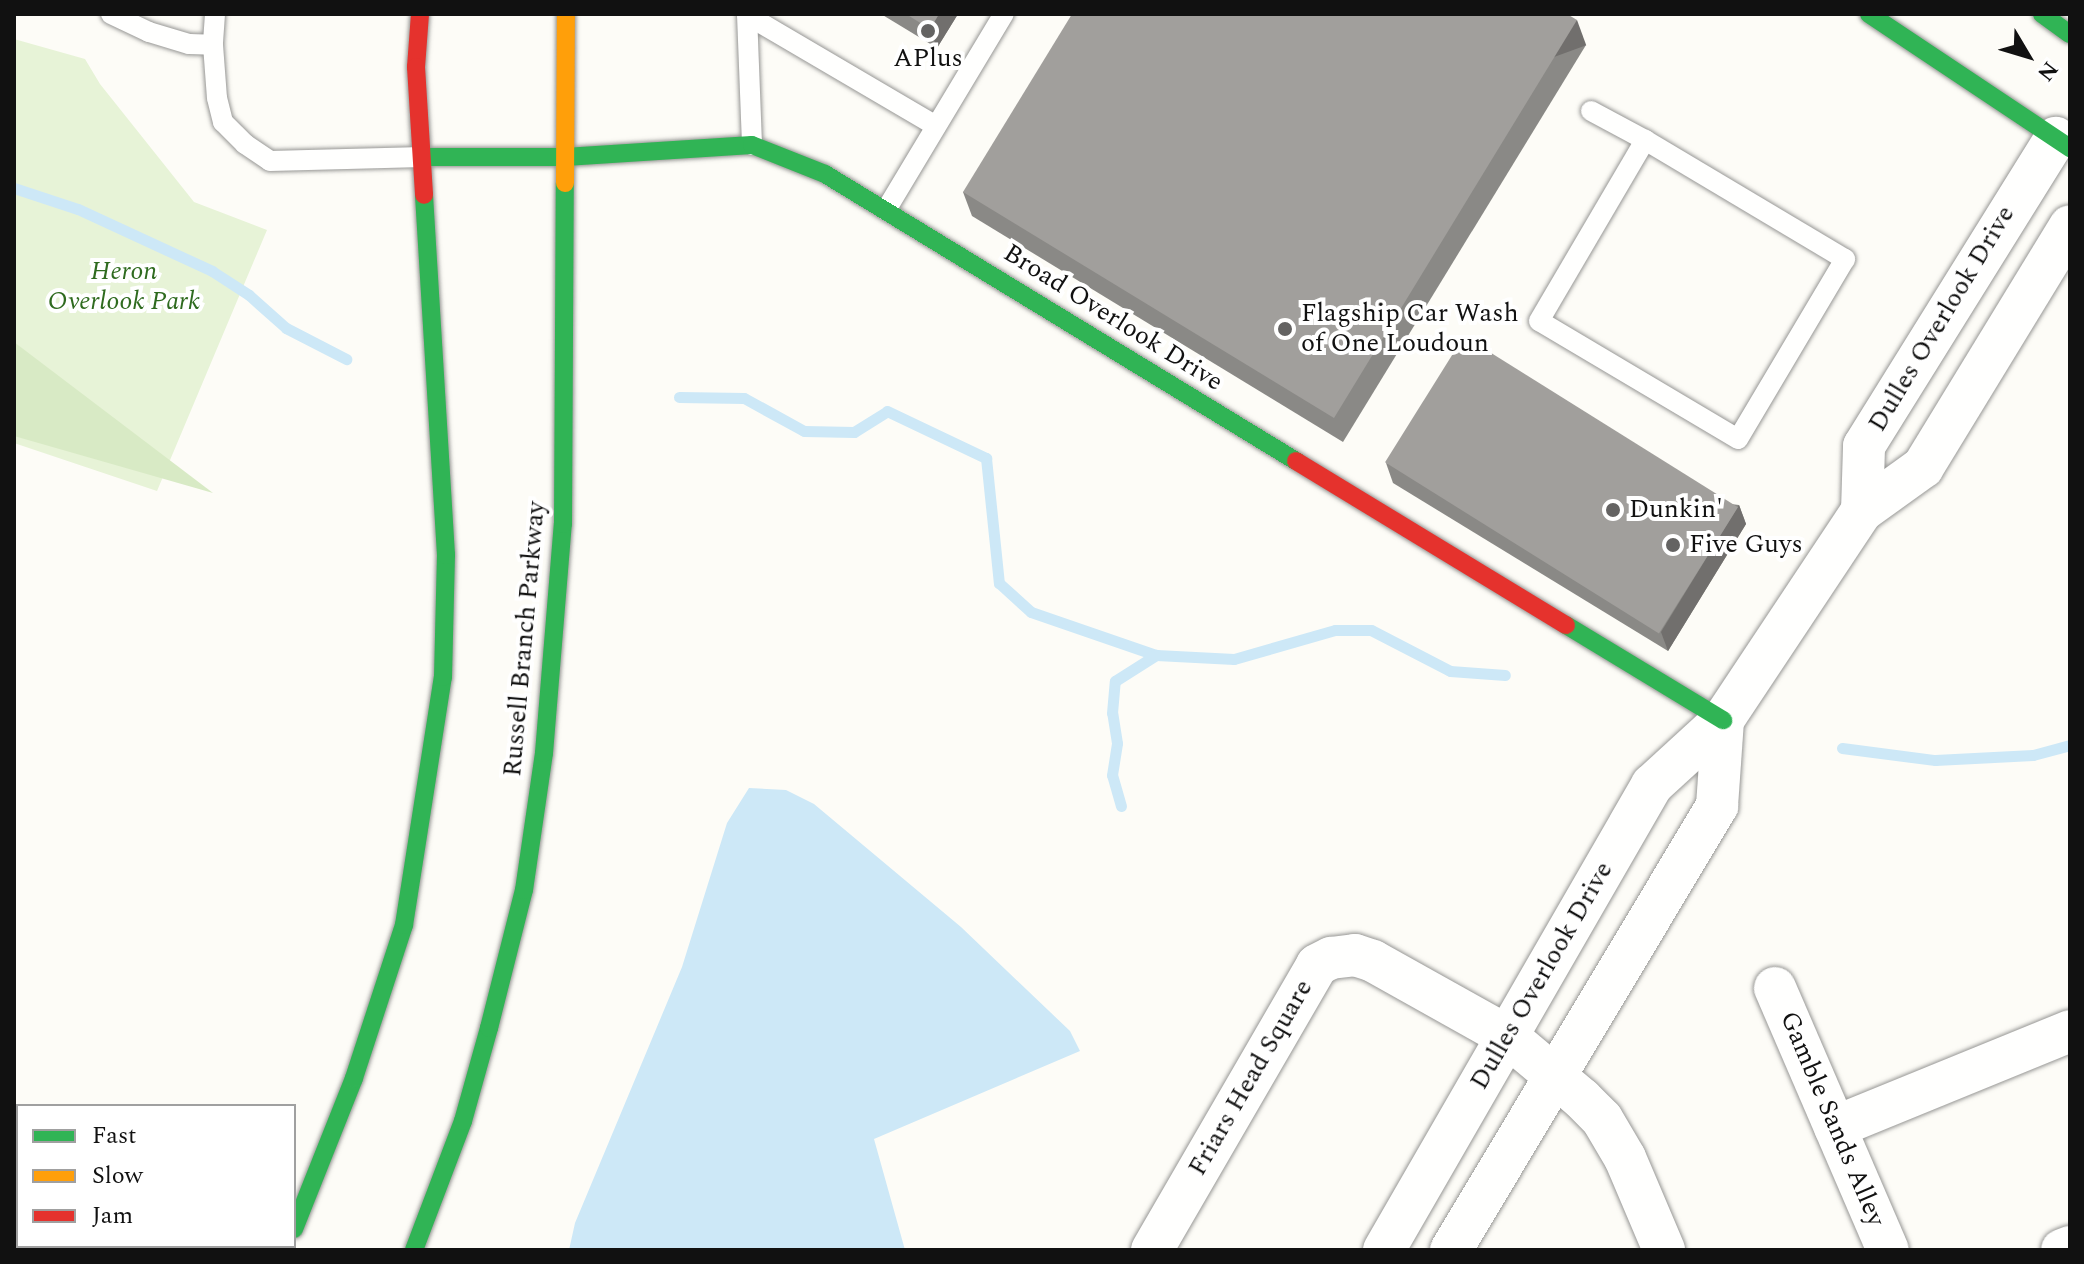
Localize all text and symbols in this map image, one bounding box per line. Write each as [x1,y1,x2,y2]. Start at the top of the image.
north arrow [1988,16,2068,96]
marker: APlus [919,22,937,40]
place label: APlus [893,43,963,75]
text: N [2029,54,2066,88]
street label: Dulles Overlook Drive [1862,200,2022,438]
street label: Broad Overlook Drive [998,238,1228,398]
park label: Heron Overlook Park [48,256,200,318]
place label: Flagship Car Wash of One Loudoun [1301,298,1519,360]
marker: Flagship Car Wash of One Loudoun [1276,320,1294,338]
place label: Dunkin' [1629,494,1723,526]
street label: Russell Branch Parkway [497,500,553,778]
marker: Dunkin' [1604,501,1622,519]
place label: Five Guys [1689,529,1803,561]
marker: Five Guys [1664,536,1682,554]
street label: Dulles Overlook Drive [1464,857,1620,1095]
street label: Friars Head Square [1182,975,1320,1181]
street label: Gamble Sands Alley [1773,1007,1891,1231]
legend [16,1104,296,1248]
text: Fast [92,1118,137,1154]
text: Slow [92,1158,143,1194]
text: Jam [92,1198,133,1234]

